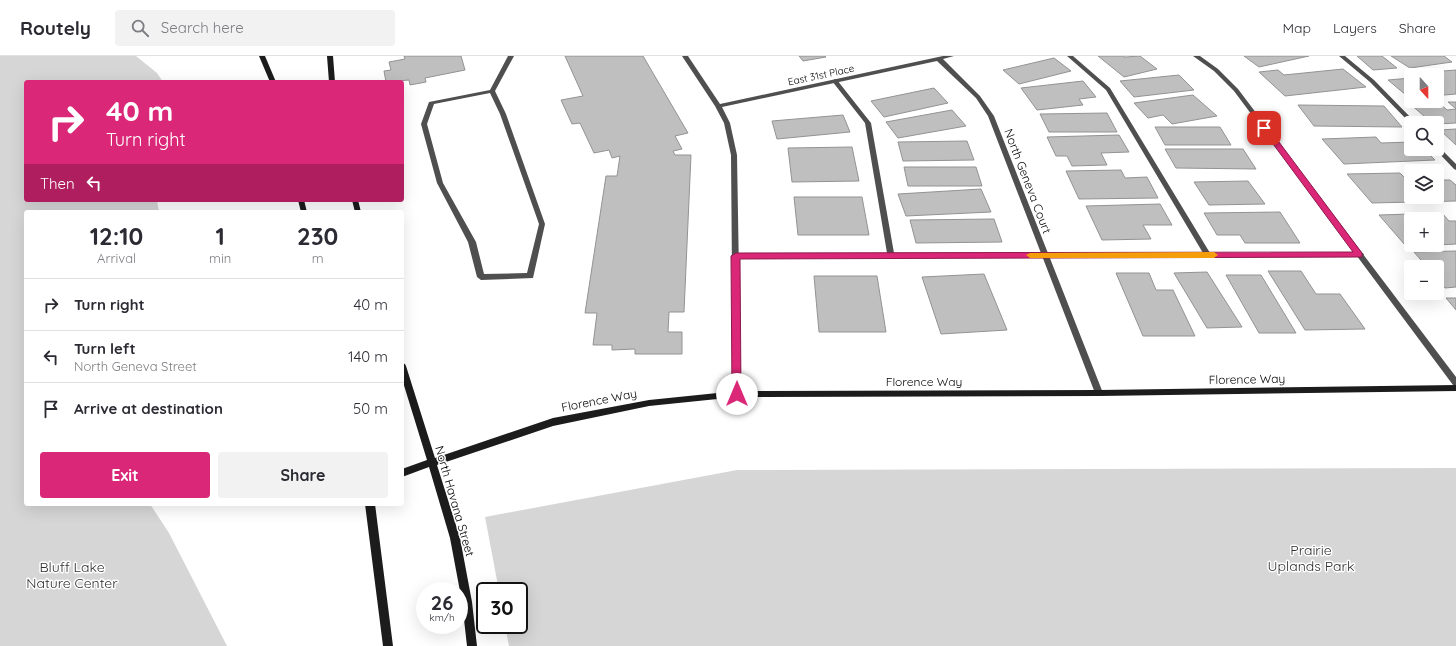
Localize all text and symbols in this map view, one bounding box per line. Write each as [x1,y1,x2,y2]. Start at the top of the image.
search box [115,10,395,46]
text: Routely [20,16,91,40]
icon: search [129,17,151,39]
text: Search here [161,18,244,37]
text: Map [1282,19,1311,37]
text: Layers [1333,19,1377,37]
text: Share [1399,19,1436,37]
street label: East 31st Place [787,62,856,88]
north arrow [1404,68,1444,108]
map controls [1404,68,1444,300]
text: 40 m [106,93,173,128]
icon: right [40,96,92,148]
pin [1247,111,1281,145]
button: search [1404,116,1444,156]
icon: arrive [1253,117,1275,139]
street label: North Geneva Court [1001,126,1055,236]
text: Turn right [106,128,186,151]
button: layers [1404,164,1444,204]
icon: left [83,172,105,194]
text: Then [40,174,75,193]
button: + [1404,212,1444,252]
text: 12:10 [90,221,143,251]
text: 1 [216,221,225,251]
text: 230 [297,221,338,251]
text: Arrival [97,250,136,266]
text: min [209,250,231,266]
text: m [312,250,324,266]
button: − [1404,260,1444,300]
icon: right [40,294,62,316]
text: Turn right [74,295,145,314]
text: 40 m [353,295,388,314]
text: Turn left [74,339,136,358]
icon: left [40,346,62,368]
text: 140 m [348,347,388,366]
text: North Geneva Street [74,358,197,374]
street label: Florence Way [1209,371,1285,387]
position arrow [716,373,758,415]
street label: Florence Way [886,374,962,389]
street label: Florence Way [560,385,638,415]
icon: arrive [40,398,62,420]
text: Arrive at destination [74,399,223,418]
text: 50 m [353,399,388,418]
street label: North Havana Street [432,444,478,558]
button: Exit [40,452,210,498]
button: Share [218,452,388,498]
park label: Prairie Uplands Park [1268,541,1354,575]
park label: Bluff Lake Nature Center [26,558,118,592]
speed limit sign: 30 [476,582,528,634]
text: 26 [431,590,453,615]
text: km/h [429,611,455,624]

